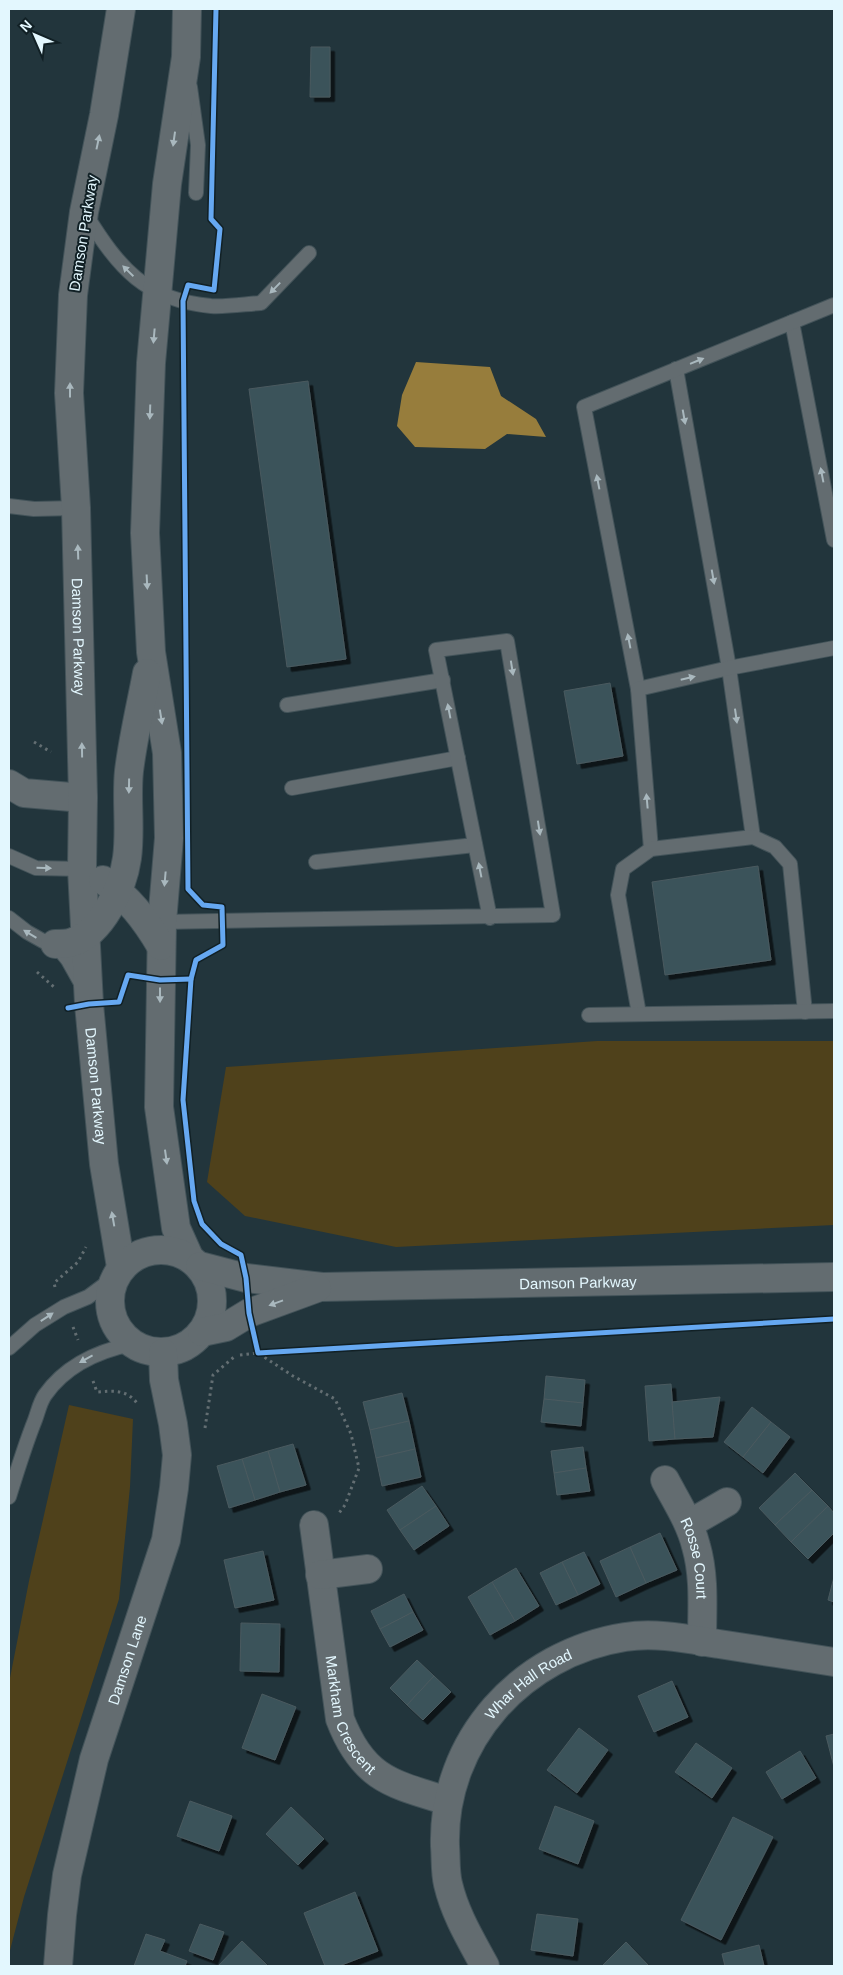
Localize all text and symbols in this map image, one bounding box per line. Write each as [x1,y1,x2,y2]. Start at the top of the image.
north arrow [10,10,60,60]
text: N [17,17,35,35]
one-way arrow [170,132,178,148]
one-way arrow [94,135,102,150]
street label: Damson Parkway [65,173,101,292]
one-way arrow [123,265,135,277]
one-way arrow [269,282,281,294]
one-way arrow [150,328,158,344]
one-way arrow [689,357,704,364]
one-way arrow [66,382,74,398]
one-way arrow [145,404,153,420]
one-way arrow [681,410,689,426]
one-way arrow [817,467,825,483]
one-way arrow [594,473,602,489]
one-way arrow [73,544,81,560]
one-way arrow [709,570,717,585]
one-way arrow [144,574,152,590]
street label: Damson Parkway [69,578,89,696]
one-way arrow [625,634,633,649]
one-way arrow [508,661,516,677]
one-way arrow [680,674,695,682]
one-way arrow [444,702,452,718]
one-way arrow [157,709,165,725]
one-way arrow [732,709,740,725]
one-way arrow [78,741,86,757]
one-way arrow [124,778,132,794]
one-way arrow [643,792,651,808]
one-way arrow [535,821,543,837]
one-way arrow [476,862,484,878]
one-way arrow [36,864,52,872]
one-way arrow [161,871,169,887]
one-way arrow [24,929,37,938]
one-way arrow [156,987,164,1003]
street label: Damson Parkway [83,1027,111,1146]
one-way arrow [162,1150,170,1166]
one-way arrow [109,1211,117,1227]
street label: Damson Parkway [519,1272,637,1292]
one-way arrow [269,1300,284,1307]
one-way arrow [40,1313,54,1322]
one-way arrow [79,1355,94,1363]
street label: Rosse Court [678,1515,711,1600]
street label: Damson Lane [104,1613,149,1707]
street label: Whar Hall Road [481,1645,574,1722]
street label: Markham Crescent [323,1654,380,1778]

